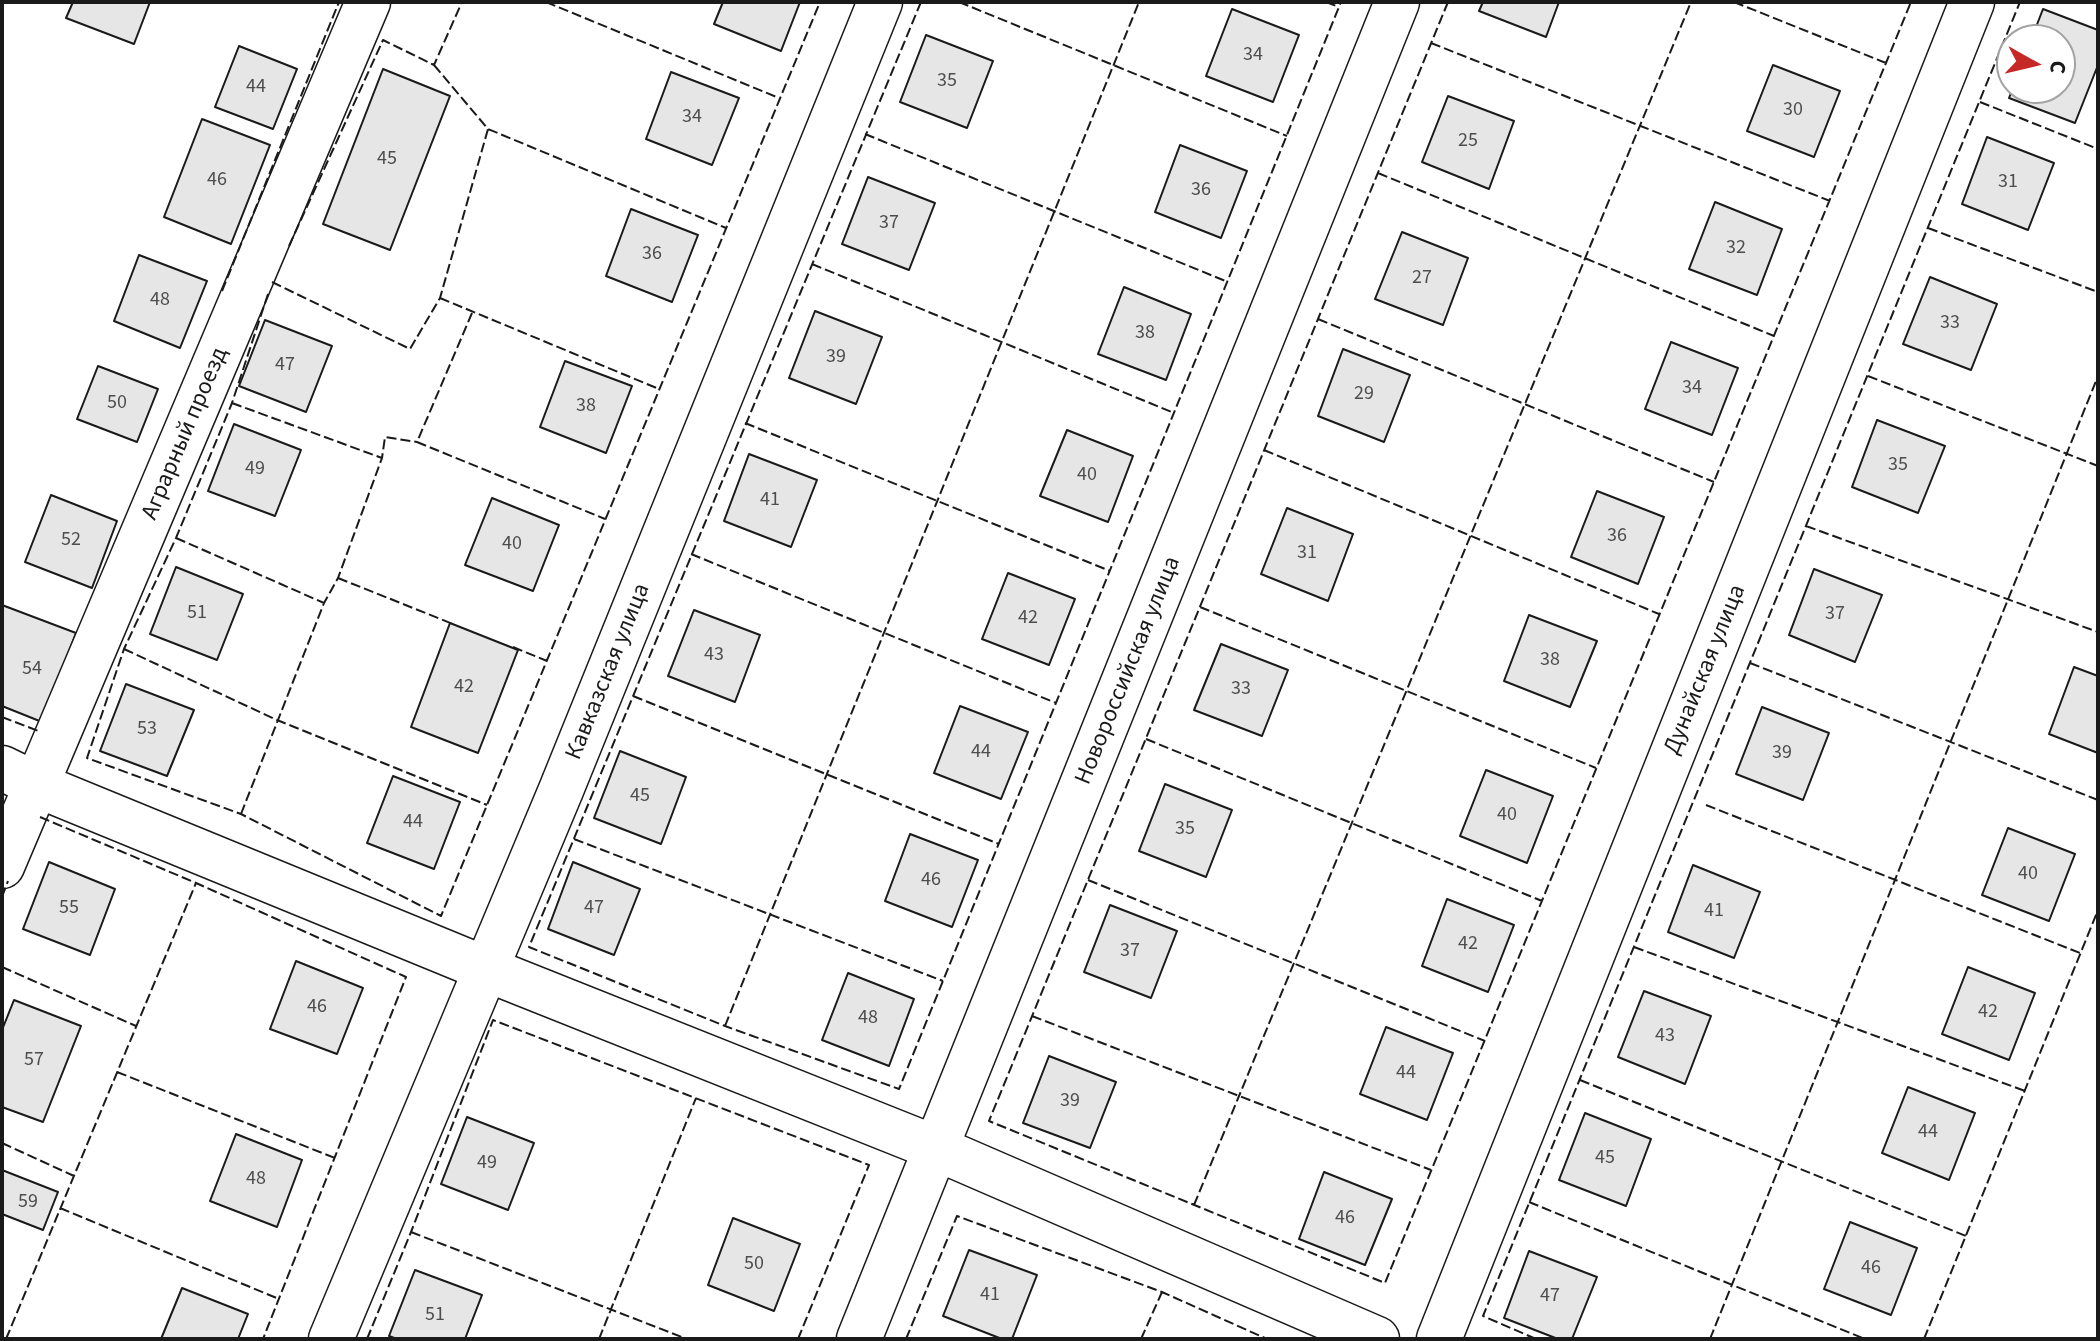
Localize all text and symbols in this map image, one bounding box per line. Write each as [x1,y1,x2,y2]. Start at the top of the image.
north arrow [1996,24,2076,104]
house number: 34 [1243,44,1263,68]
text: С [2041,58,2075,76]
house number: 35 [937,70,957,94]
house number: 44 [246,76,266,100]
house number: 30 [1783,99,1803,123]
house number: 34 [682,106,702,130]
house number: 25 [1458,130,1478,154]
house number: 45 [377,148,397,172]
house number: 46 [207,169,227,193]
house number: 31 [1998,171,2018,195]
house number: 36 [1191,179,1211,203]
house number: 37 [879,212,899,236]
house number: 32 [1726,237,1746,261]
house number: 36 [642,243,662,267]
house number: 27 [1412,267,1432,291]
house number: 48 [150,289,170,313]
house number: 33 [1940,312,1960,336]
house number: 38 [1135,322,1155,346]
street label: Аграрный проезд [137,343,235,525]
house number: 39 [826,346,846,370]
house number: 47 [275,354,295,378]
house number: 34 [1682,377,1702,401]
house number: 29 [1354,383,1374,407]
house number: 50 [107,392,127,416]
house number: 38 [576,395,596,419]
house number: 35 [1888,454,1908,478]
house number: 49 [245,458,265,482]
house number: 40 [1077,464,1097,488]
house number: 41 [760,489,780,513]
house number: 36 [1607,525,1627,549]
house number: 52 [61,529,81,553]
house number: 40 [502,533,522,557]
house number: 31 [1297,542,1317,566]
street label: Новороссийская улица [1070,553,1188,789]
street label: Кавказская улица [561,580,657,764]
street label: Дунайская улица [1659,581,1753,759]
house number: 51 [187,602,207,626]
house number: 37 [1825,603,1845,627]
house number: 42 [1018,607,1038,631]
house number: 43 [704,644,724,668]
house number: 38 [1540,649,1560,673]
house number: 54 [22,658,42,682]
house number: 42 [454,676,474,700]
house number: 33 [1231,678,1251,702]
house number: 53 [137,718,157,742]
house number: 44 [971,741,991,765]
house number: 39 [1772,742,1792,766]
house number: 45 [630,785,650,809]
house number: 40 [1497,804,1517,828]
house number: 44 [403,811,423,835]
house number: 35 [1175,818,1195,842]
house number: 40 [2018,863,2038,887]
house number: 46 [921,869,941,893]
house number: 55 [59,897,79,921]
house number: 47 [584,897,604,921]
house number: 41 [1704,900,1724,924]
house number: 42 [1458,933,1478,957]
house number: 37 [1120,940,1140,964]
house number: 46 [307,996,327,1020]
house number: 42 [1978,1001,1998,1025]
house number: 48 [858,1007,878,1031]
house number: 43 [1655,1025,1675,1049]
house number: 57 [24,1049,44,1073]
house number: 44 [1396,1062,1416,1086]
house number: 39 [1060,1090,1080,1114]
house number: 44 [1918,1121,1938,1145]
house number: 45 [1595,1147,1615,1171]
house number: 49 [477,1152,497,1176]
house number: 48 [246,1168,266,1192]
house number: 59 [18,1191,38,1215]
house number: 46 [1335,1207,1355,1231]
house number: 50 [744,1253,764,1277]
house number: 46 [1861,1257,1881,1281]
house number: 41 [980,1284,1000,1308]
house number: 47 [1540,1285,1560,1309]
house number: 51 [425,1304,445,1328]

